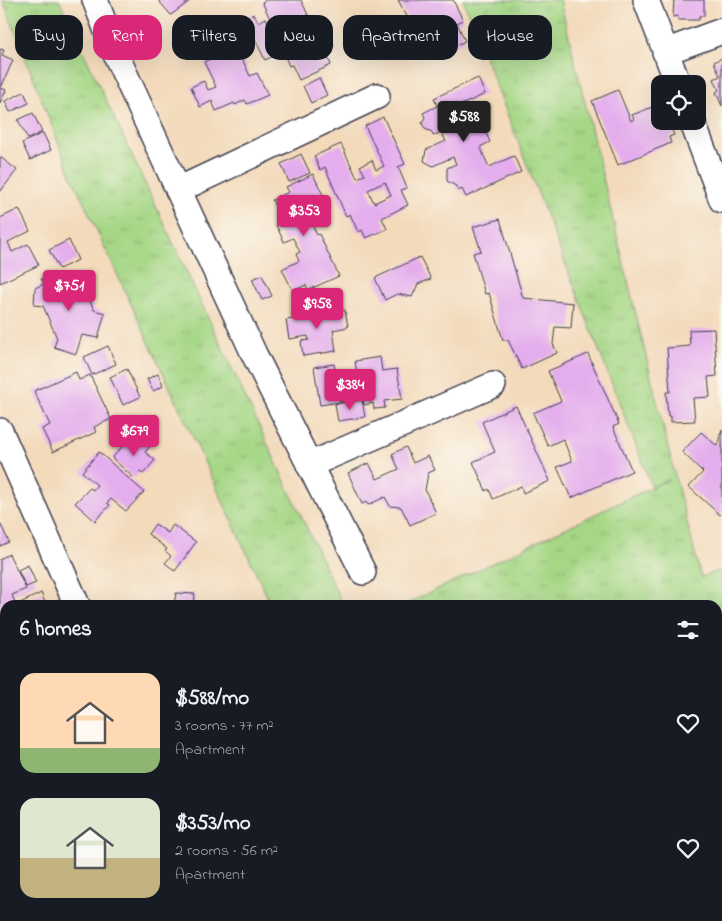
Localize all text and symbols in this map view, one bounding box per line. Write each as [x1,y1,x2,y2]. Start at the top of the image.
chip: Buy [15,15,83,60]
chip: Rent [93,15,162,60]
chip: Filters [172,15,255,60]
chip: New [265,15,333,60]
chip: Apartment [343,15,458,60]
chip: House [468,15,552,60]
map controls [651,75,706,130]
button: locate [651,75,706,130]
pin: $588 [434,100,494,143]
text: $588 [449,105,479,129]
pin: $353 [274,194,334,237]
text: $353 [288,199,320,223]
pin: $751 [39,270,99,312]
text: $751 [54,274,84,298]
pin: $958 [287,288,347,330]
text: $958 [302,292,332,316]
pin: $384 [320,368,380,411]
text: $384 [336,373,364,397]
pin: $679 [104,414,164,457]
text: $679 [120,419,148,443]
text: 6 homes [20,615,92,645]
icon: filters [674,616,702,644]
text: $588/mo [175,684,249,714]
icon: home [60,693,120,753]
icon: heart [674,709,702,737]
text: 3 rooms · 77 m² [175,714,274,738]
text: Apartment [175,738,245,762]
text: $353/mo [175,809,251,839]
icon: home [60,818,120,878]
icon: heart [674,834,702,862]
text: 2 rooms · 56 m² [175,839,278,863]
text: Apartment [175,863,245,887]

